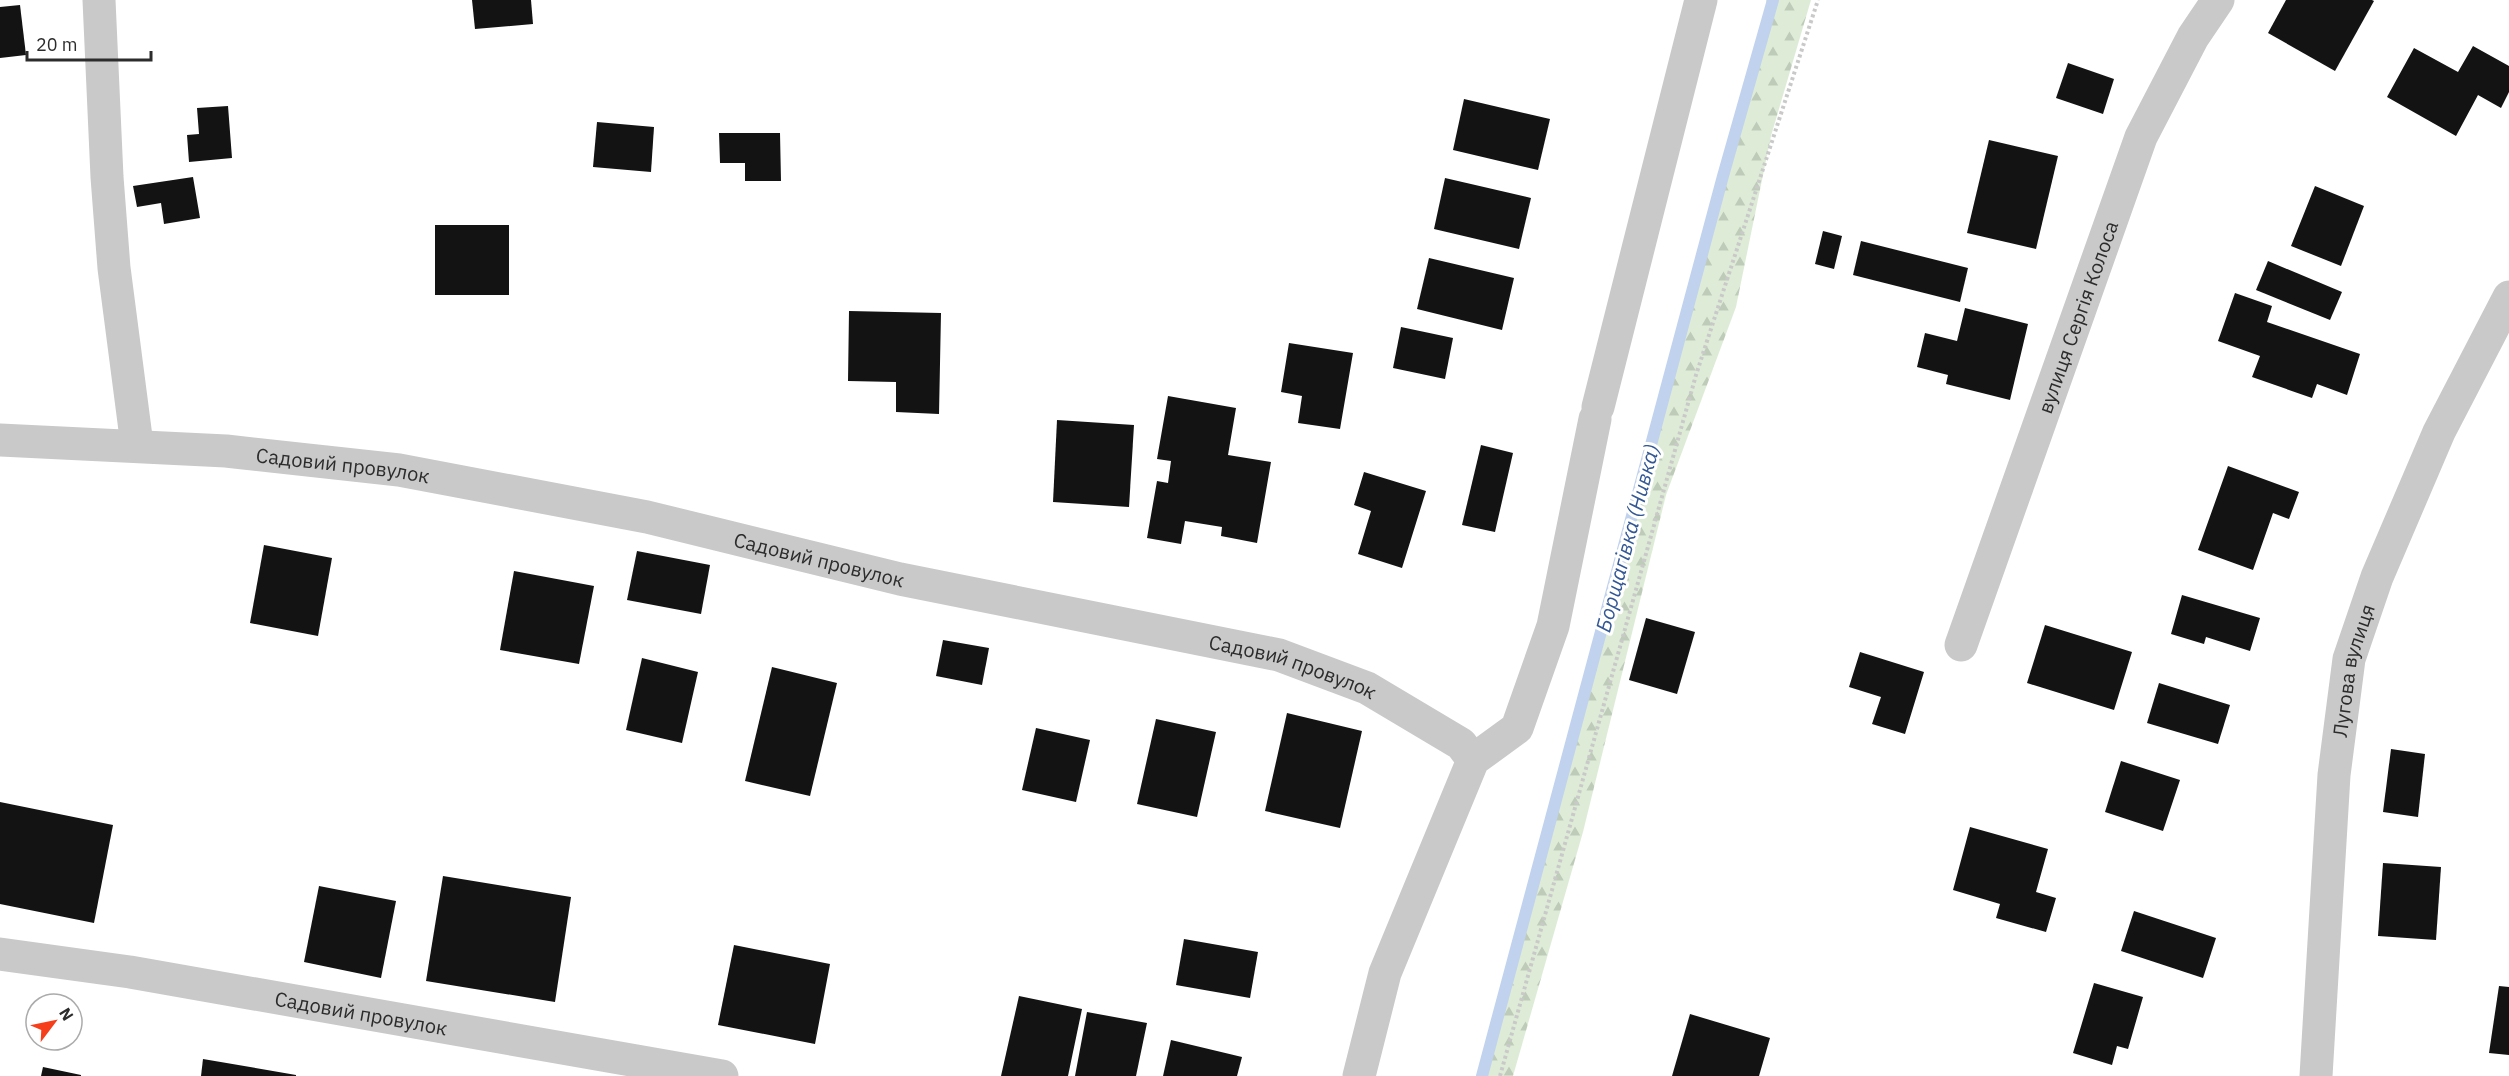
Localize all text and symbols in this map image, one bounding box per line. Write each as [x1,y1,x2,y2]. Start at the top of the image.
scale bar [27,24,152,62]
text: 20 m [36,33,78,56]
street label: вулиця Сергія Колоса [2031,217,2124,417]
street label: Садовий провулок [255,441,432,489]
water label: Борщагівка (Нивка) [1588,441,1666,635]
street label: Садовий провулок [731,525,907,593]
street label: Лугова вулиця [2326,600,2380,739]
street label: Садовий провулок [1207,628,1382,704]
street label: Садовий провулок [273,984,450,1041]
north arrow [24,992,84,1052]
text: N [55,1004,78,1024]

